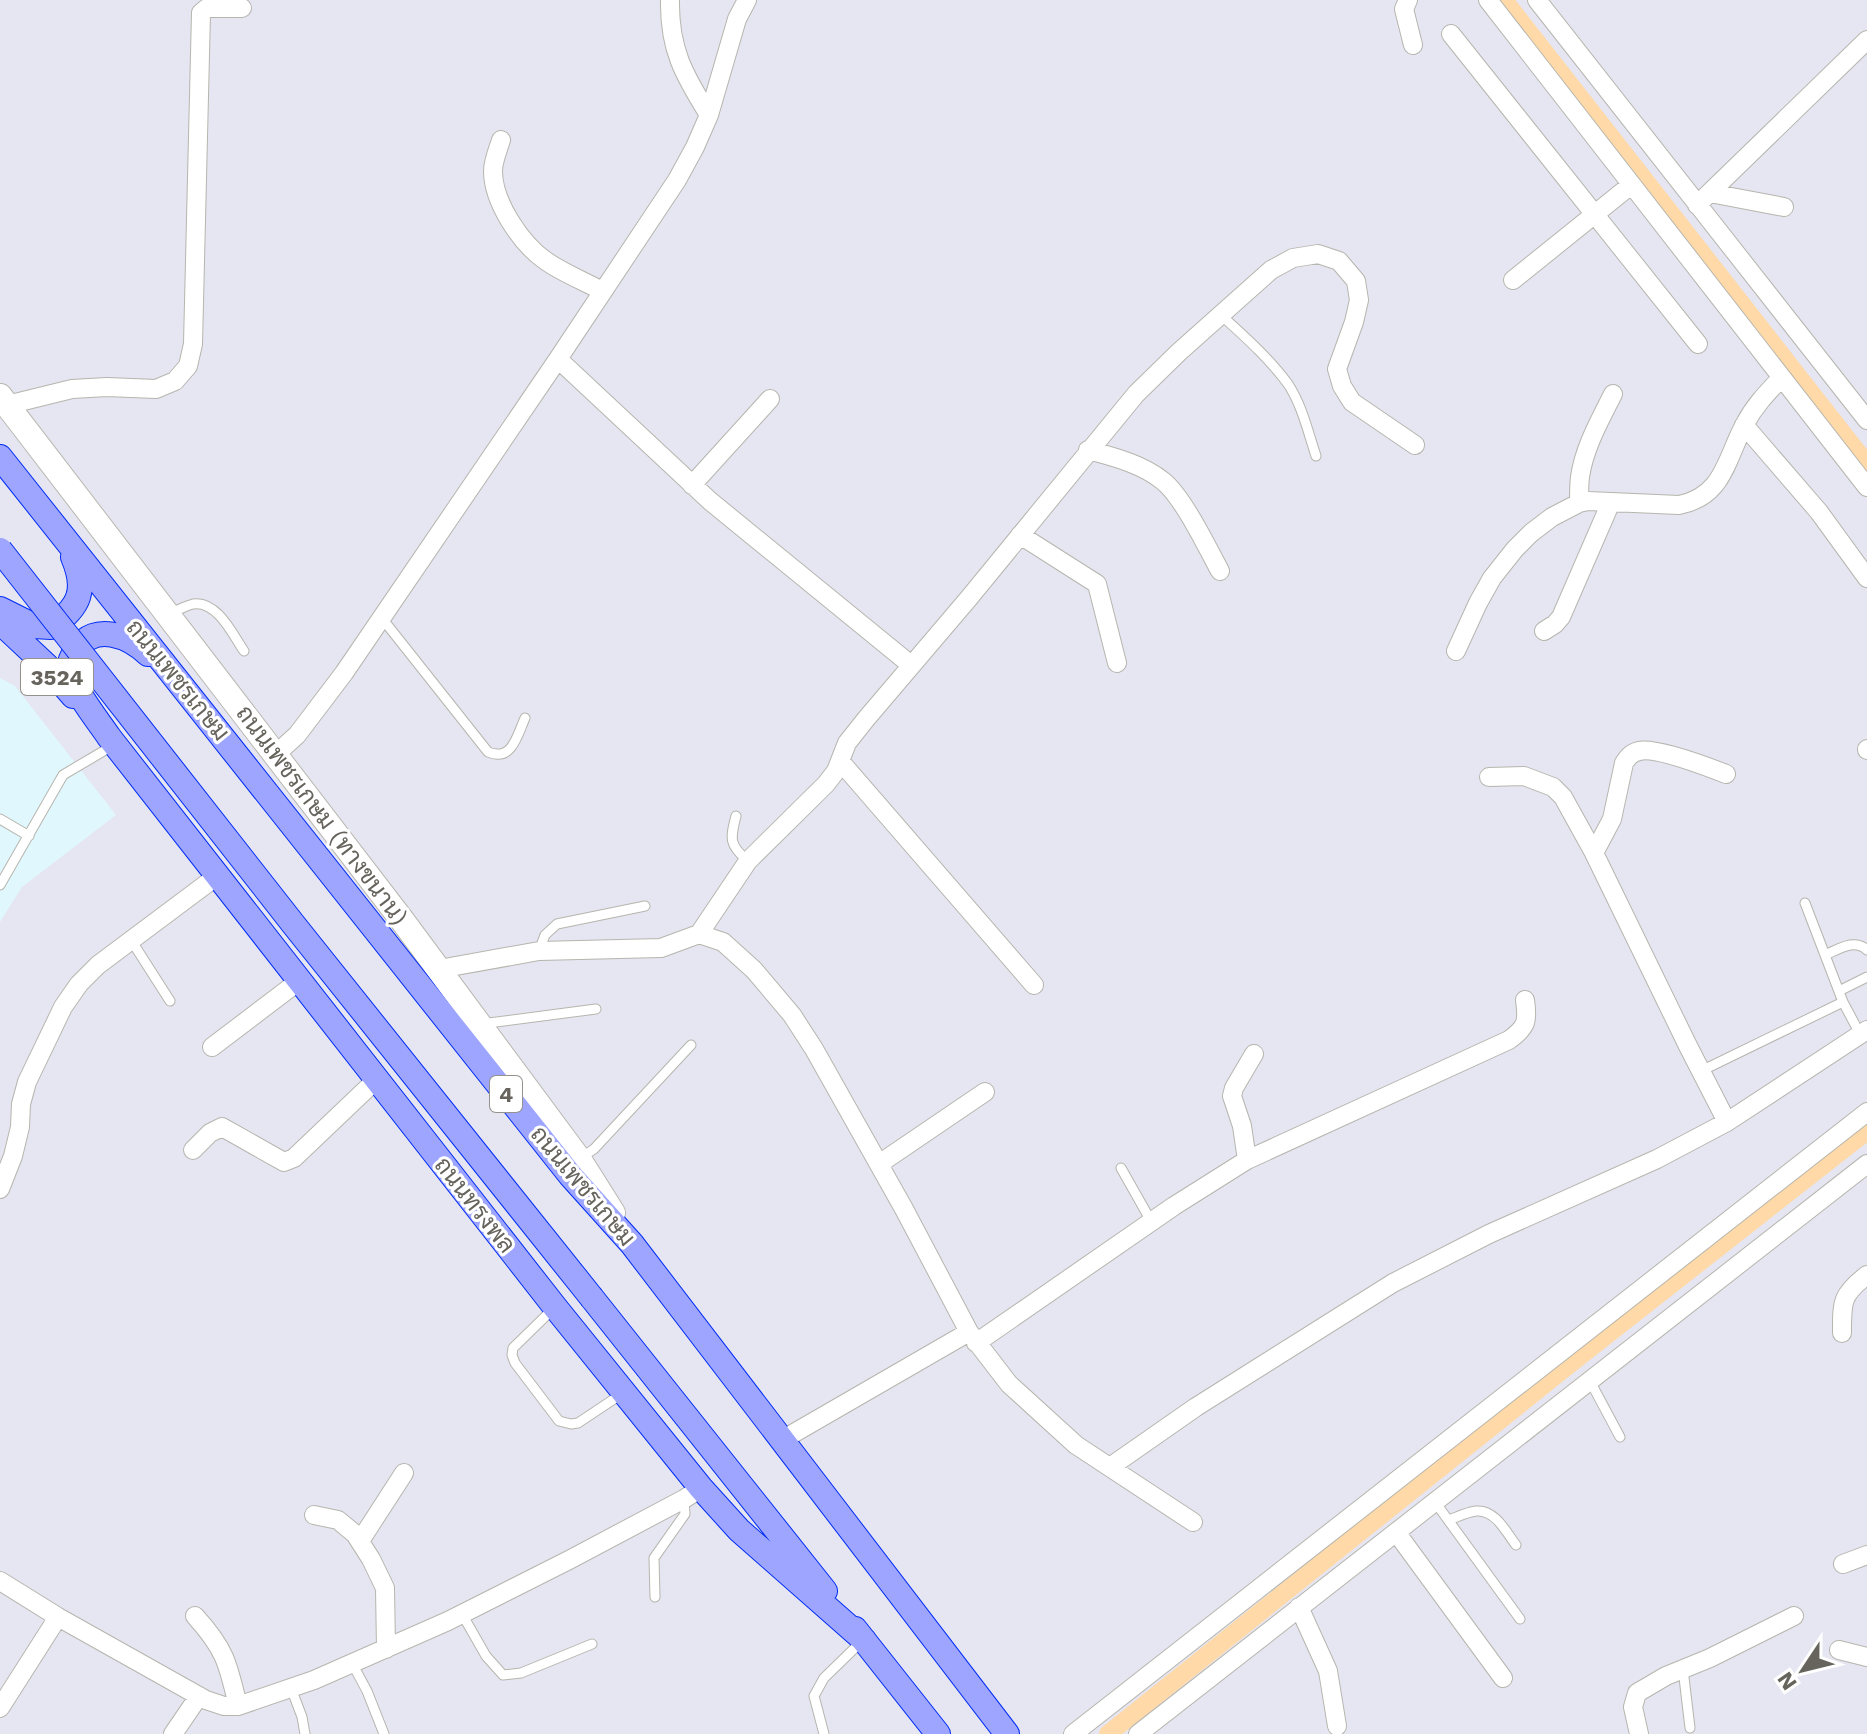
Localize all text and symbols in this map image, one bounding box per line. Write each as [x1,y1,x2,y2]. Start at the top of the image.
street label: ถนนเพชรเกษม [121,614,235,746]
road number: 3524 [21,659,93,695]
street label: ถนนเพชรเกษม (ทางขนาน) [230,700,414,930]
road number: 4 [490,1076,522,1112]
street label: ถนนเพชรเกษม [525,1120,641,1252]
street label: ถนนทรงพล [429,1151,521,1259]
north arrow [1763,1630,1843,1710]
text: N [1772,1667,1802,1695]

